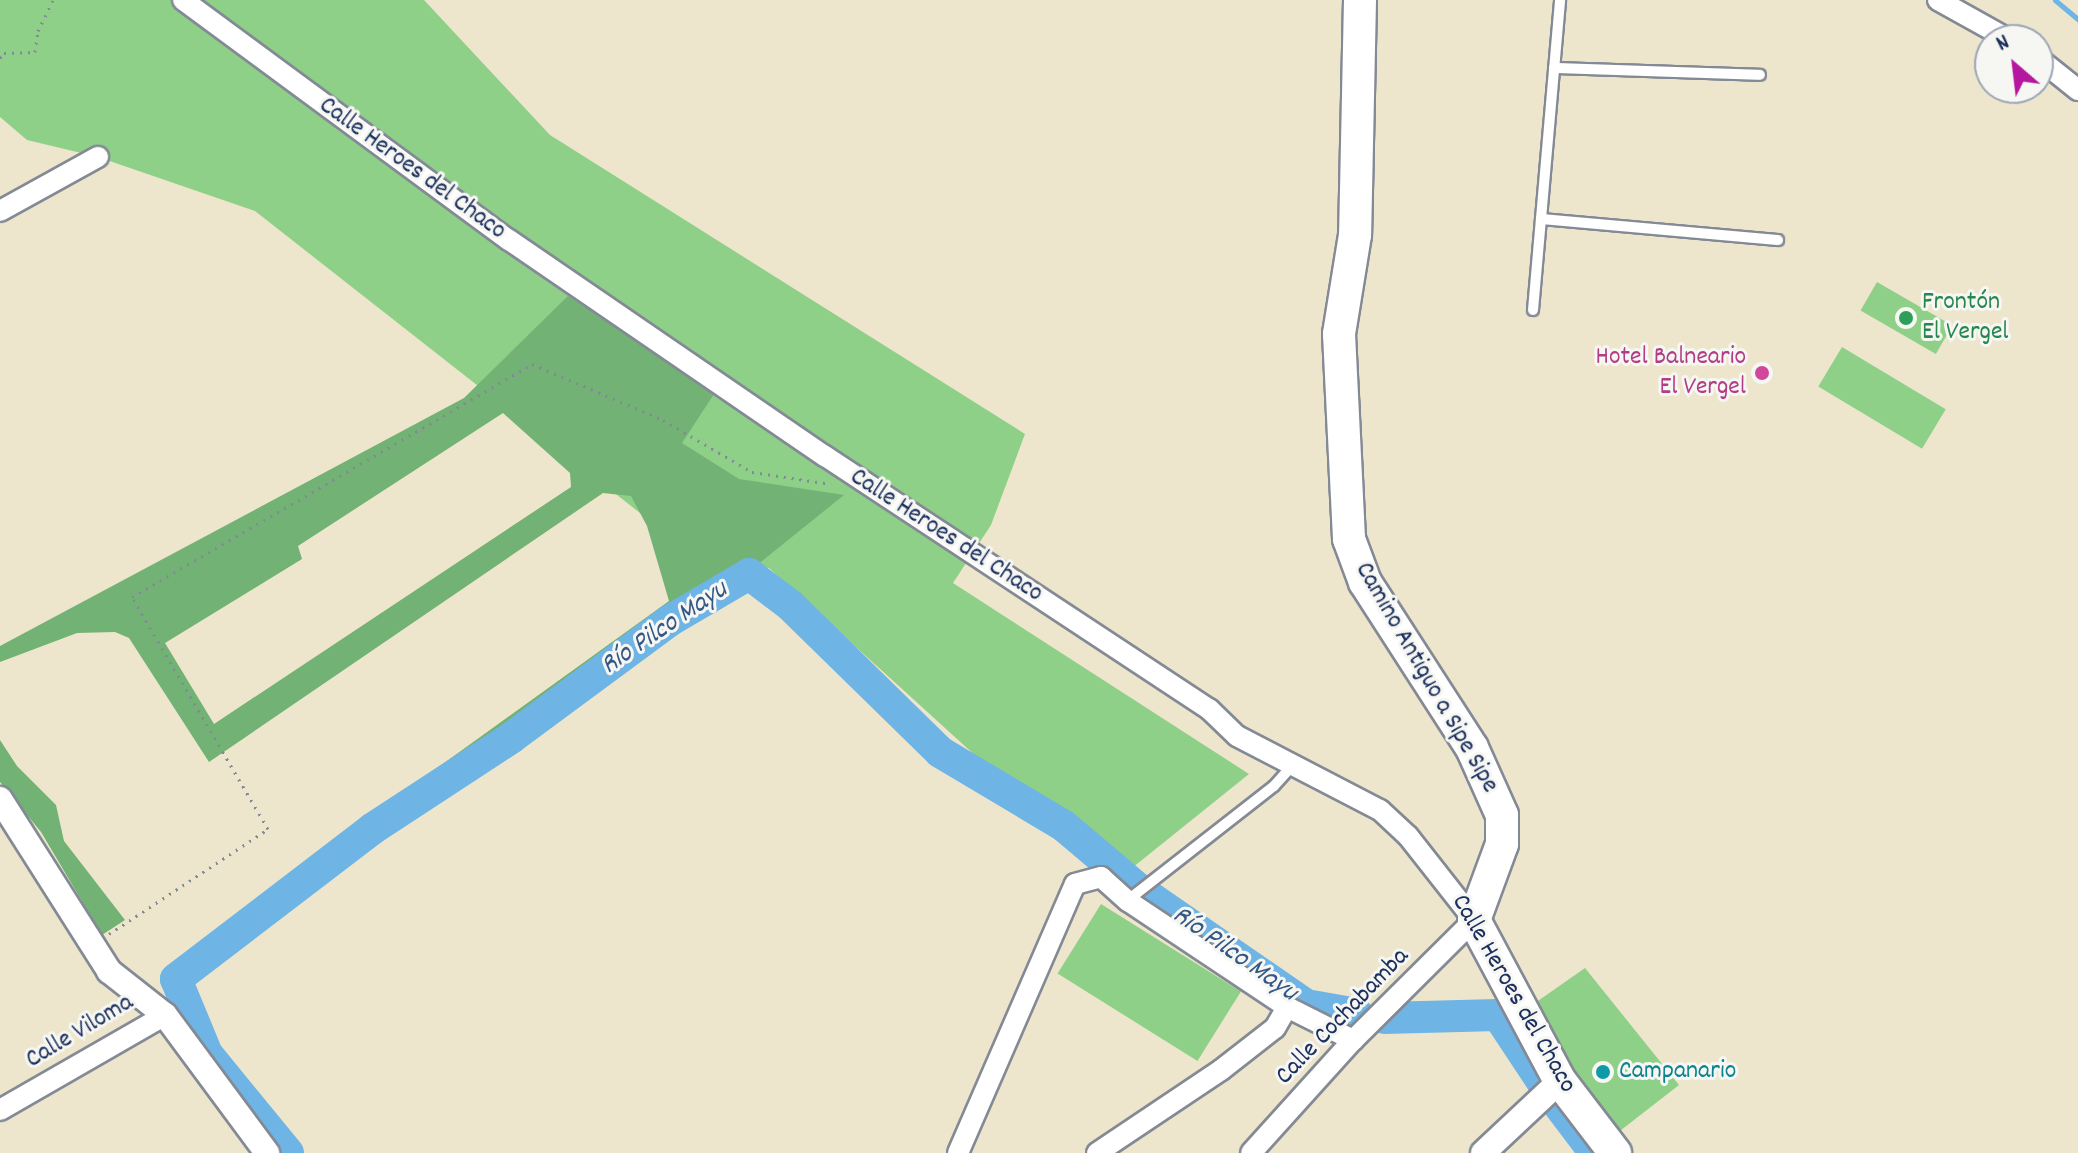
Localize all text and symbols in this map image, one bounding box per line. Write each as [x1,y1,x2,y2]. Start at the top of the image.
north arrow [1974,24,2054,104]
text: N [1991,28,2016,60]
street label: Calle Heroes del Chaco [312,91,512,247]
place label: Frontón El Vergel [1922,287,2009,348]
marker: Frontón El Vergel [1897,309,1915,327]
place label: Hotel Balneario El Vergel [1596,342,1746,404]
marker: Hotel Balneario El Vergel [1753,364,1771,382]
street label: Calle Heroes del Chaco [844,462,1048,610]
street label: Camino Antiguo a Sipe Sipe [1347,557,1505,799]
water label: Río Pilco Mayu [595,574,735,684]
street label: Calle Heroes del Chaco [1444,889,1582,1099]
water label: Río Pilco Mayu [1165,900,1303,1010]
street label: Calle Cochabamba [1270,942,1416,1092]
street label: Calle Viloma [21,988,139,1076]
place label: Campanario [1619,1056,1736,1088]
marker: Campanario [1594,1063,1612,1081]

